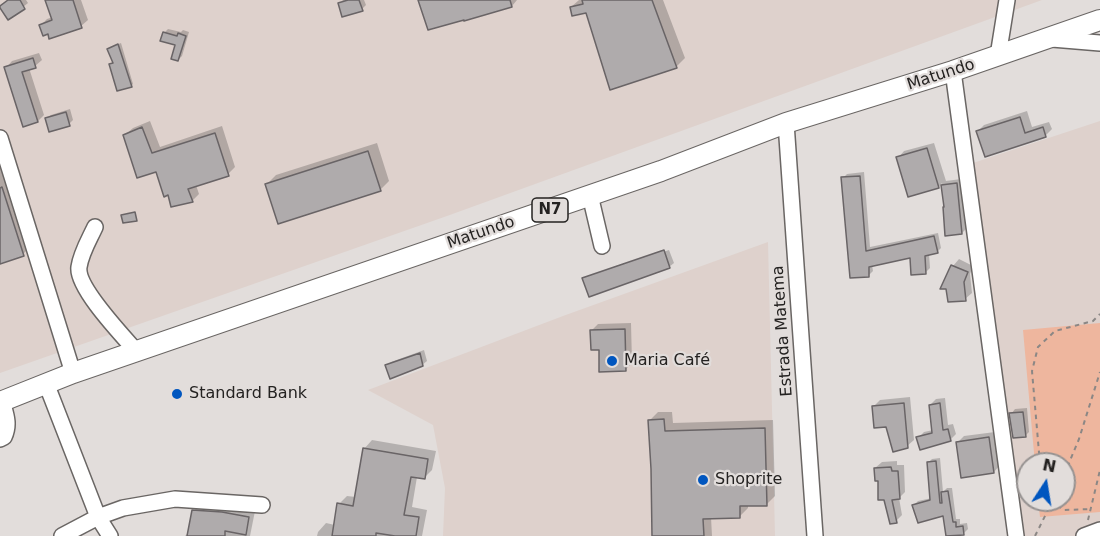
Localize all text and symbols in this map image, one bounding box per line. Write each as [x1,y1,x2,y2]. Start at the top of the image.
street label: Matundo [905,55,977,95]
road number: N7 [532,198,568,222]
street label: Matundo [445,213,517,253]
street label: Estrada Matema [769,265,797,397]
place label: Maria Café [624,351,710,371]
marker: Maria Café [605,354,619,368]
place label: Standard Bank [189,384,307,404]
marker: Standard Bank [170,387,184,401]
north arrow [1016,452,1076,512]
text: N [1041,455,1058,477]
place label: Shoprite [715,470,782,490]
marker: Shoprite [696,473,710,487]

